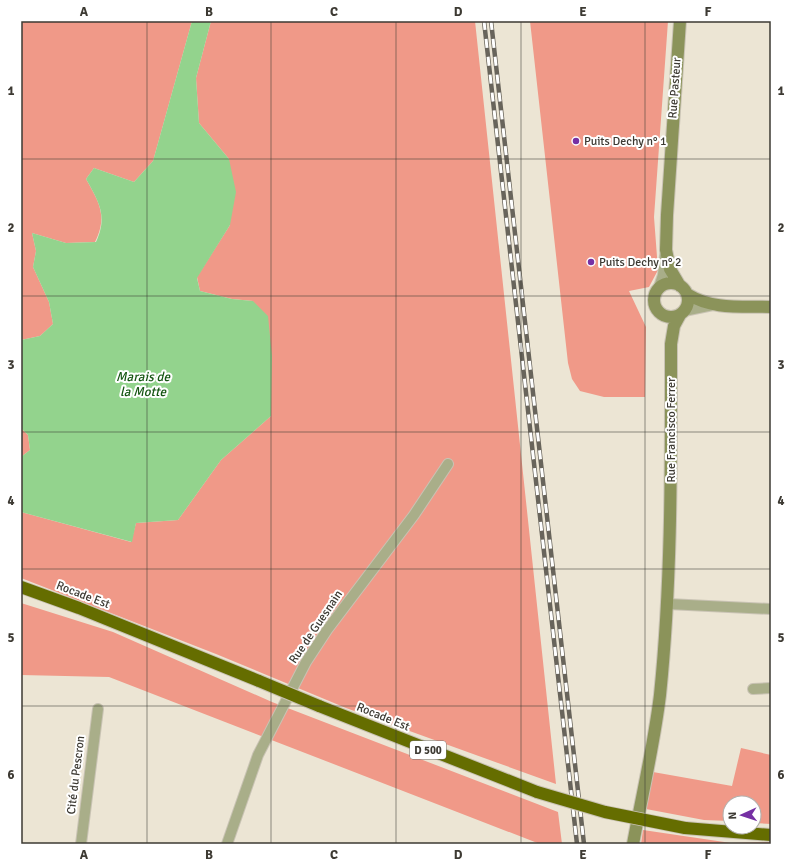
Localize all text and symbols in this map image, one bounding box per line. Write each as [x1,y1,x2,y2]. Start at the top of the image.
text: A [80,4,89,20]
text: B [205,4,213,20]
text: C [330,4,338,20]
text: D [454,4,463,20]
text: E [579,4,587,20]
text: F [705,4,712,20]
street label: Rue Pasteur [665,56,685,119]
text: 1 [7,83,15,99]
text: 1 [777,83,785,99]
place label: Puits Dechy n° 1 [584,134,667,149]
marker: Puits Dechy n° 1 [571,136,581,146]
text: 2 [7,220,15,236]
text: 2 [777,220,785,236]
place label: Puits Dechy n° 2 [599,255,682,270]
marker: Puits Dechy n° 2 [586,257,596,267]
text: 3 [7,357,15,373]
text: 3 [777,357,785,373]
water label: Marais de la Motte [116,369,171,400]
street label: Rue Francisco Ferrer [664,377,679,482]
text: 4 [7,493,15,509]
text: 4 [777,493,785,509]
street label: Rocade Est [54,578,112,612]
street label: Rue de Guesnain [286,588,346,666]
text: 5 [7,630,15,646]
text: 5 [777,630,785,646]
street label: Rocade Est [354,700,412,734]
street label: Cité du Pescron [64,735,88,815]
road number: D 500 [410,741,446,759]
text: 6 [7,767,15,783]
text: 6 [777,767,785,783]
north arrow [722,795,762,835]
text: N [726,811,739,820]
text: A [80,847,89,863]
text: B [205,847,213,863]
text: C [330,847,338,863]
text: D [454,847,463,863]
text: E [579,847,587,863]
text: F [705,847,712,863]

